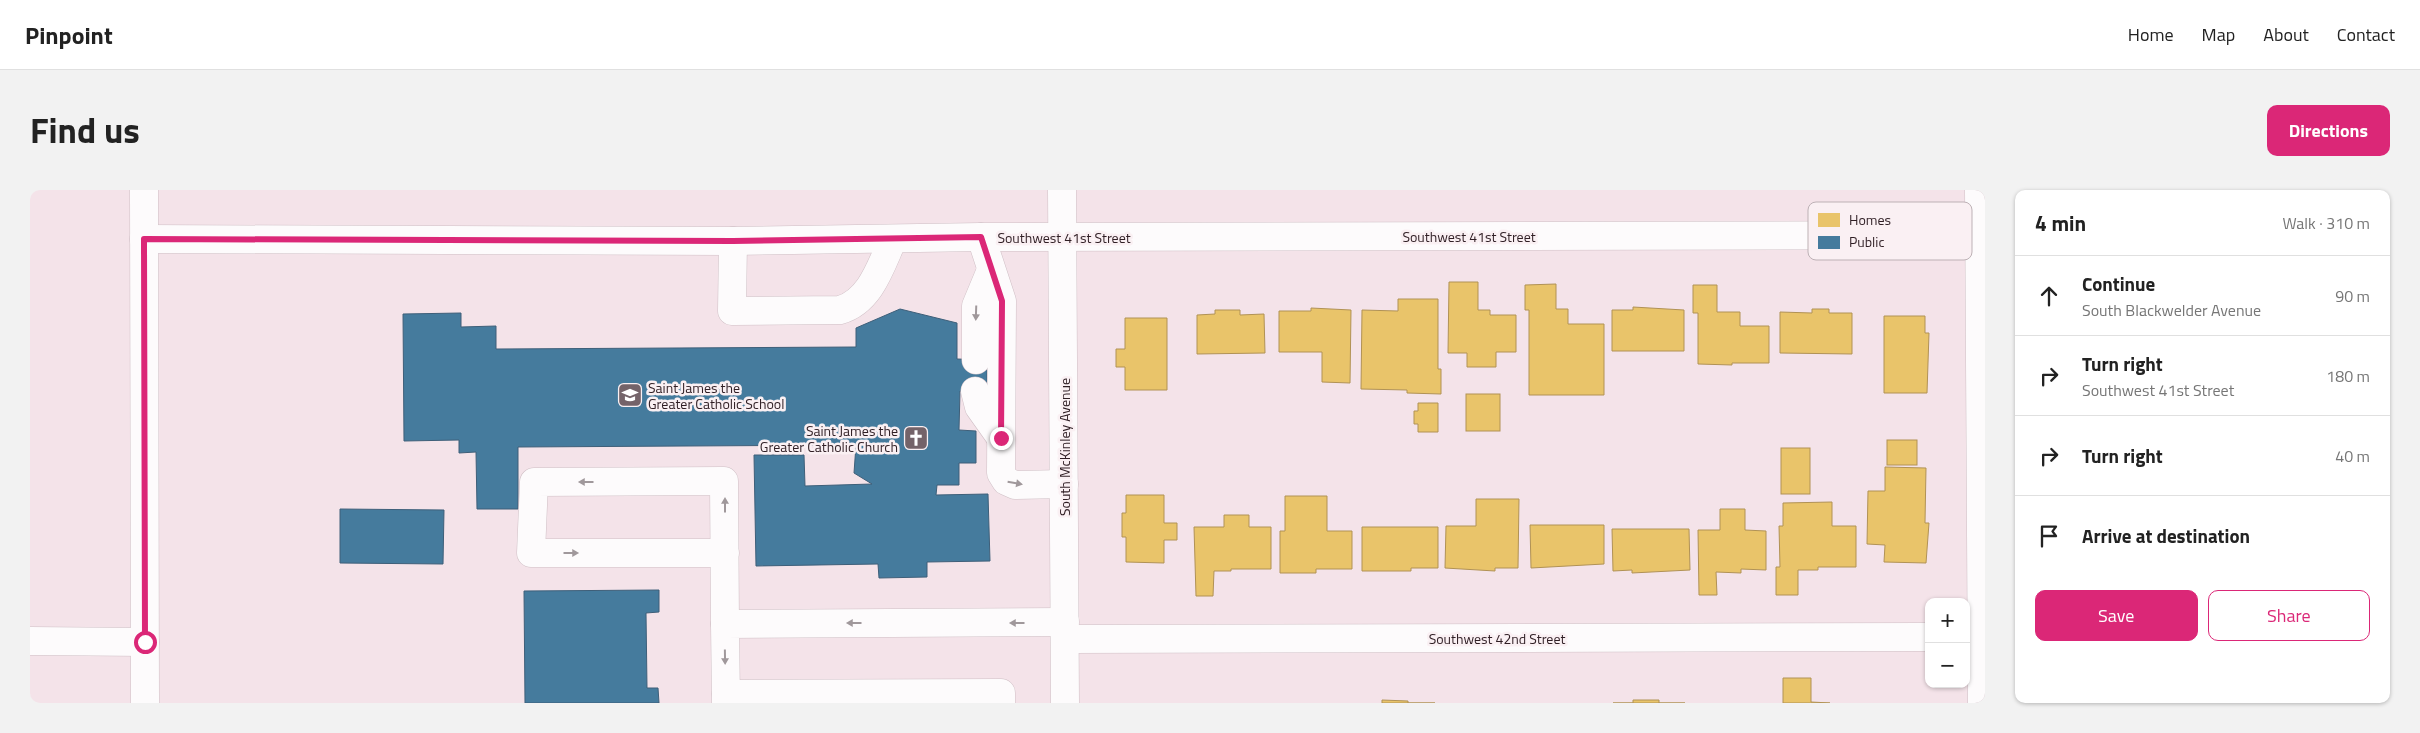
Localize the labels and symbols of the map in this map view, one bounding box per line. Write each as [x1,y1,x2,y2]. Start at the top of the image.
legend [1808,202,1972,260]
text: Homes [1849,209,1891,230]
street label: Southwest 41st Street [1402,226,1536,247]
street label: Southwest 41st Street [997,227,1131,248]
text: Public [1849,231,1885,252]
one-way arrow [972,306,980,322]
place label: Saint James the Greater Catholic School [648,377,785,414]
street label: South McKinley Avenue [1054,378,1075,516]
school or university icon: Saint James the Greater Catholic School [617,382,643,408]
place label: Saint James the Greater Catholic Church [760,420,898,457]
church icon: Saint James the Greater Catholic Church [903,425,929,451]
route end [990,427,1013,450]
one-way arrow [577,478,593,486]
one-way arrow [1008,480,1024,488]
one-way arrow [721,496,729,512]
one-way arrow [563,549,579,557]
one-way arrow [846,619,862,627]
one-way arrow [1008,619,1024,627]
street label: Southwest 42nd Street [1429,628,1565,649]
route start [134,631,157,654]
one-way arrow [721,650,729,666]

